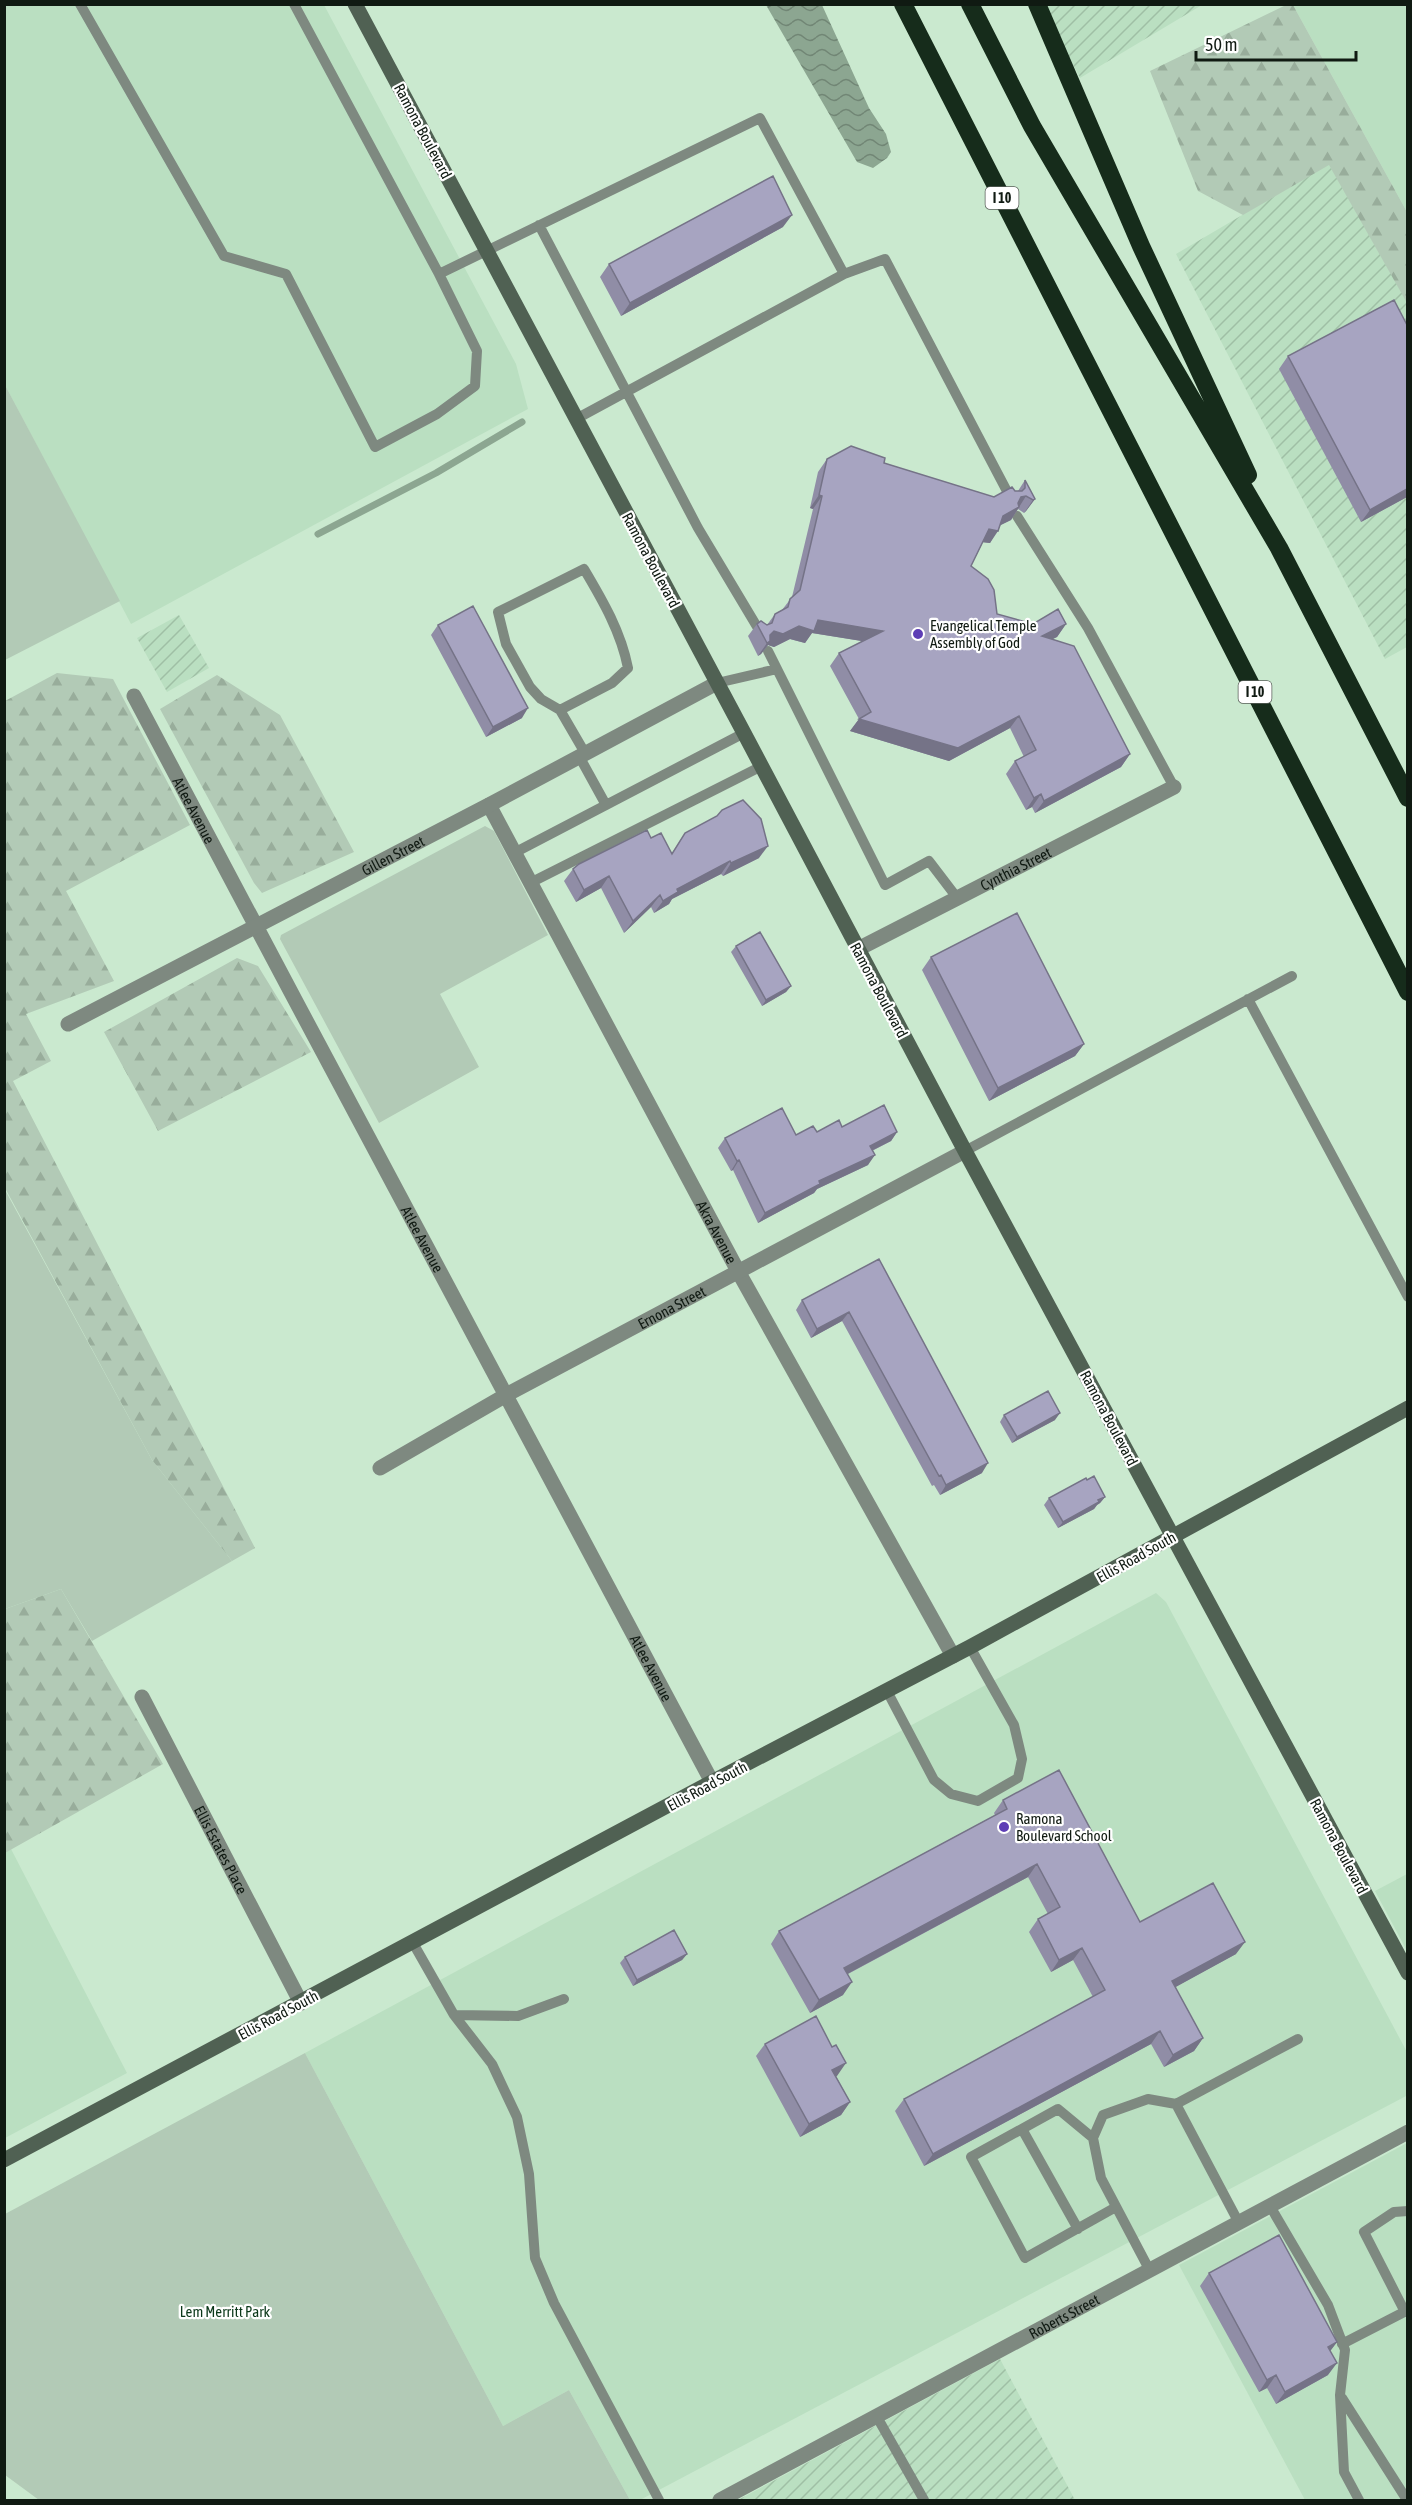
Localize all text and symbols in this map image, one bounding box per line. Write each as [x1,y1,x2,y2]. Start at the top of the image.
scale bar [1196,24,1356,62]
text: 50 m [1205,34,1237,55]
street label: Ramona Boulevard [391,81,455,181]
road number: I 10 [986,187,1018,209]
street label: Ramona Boulevard [619,510,683,610]
place label: Evangelical Temple Assembly of God [930,617,1037,651]
marker: Evangelical Temple Assembly of God [911,627,925,641]
road number: I 10 [1238,681,1272,703]
street label: Atlee Avenue [170,774,219,846]
street label: Gillen Street [358,832,427,878]
street label: Cynthia Street [977,843,1054,893]
street label: Ramona Boulevard [847,940,911,1040]
street label: Akra Avenue [693,1198,741,1266]
street label: Atlee Avenue [398,1203,448,1275]
street label: Ernona Street [635,1282,708,1332]
street label: Ramona Boulevard [1077,1368,1141,1468]
street label: Ellis Road South [1093,1528,1179,1586]
street label: Atlee Avenue [627,1632,676,1704]
street label: Ellis Road South [664,1758,750,1814]
street label: Ramona Boulevard [1307,1796,1371,1896]
street label: Ellis Estates Place [191,1803,251,1897]
place label: Ramona Boulevard School [1016,1810,1112,1844]
marker: Ramona Boulevard School [997,1820,1011,1834]
street label: Ellis Road South [235,1987,321,2043]
street label: Roberts Street [1026,2290,1102,2342]
park label: Lem Merritt Park [180,2303,271,2320]

